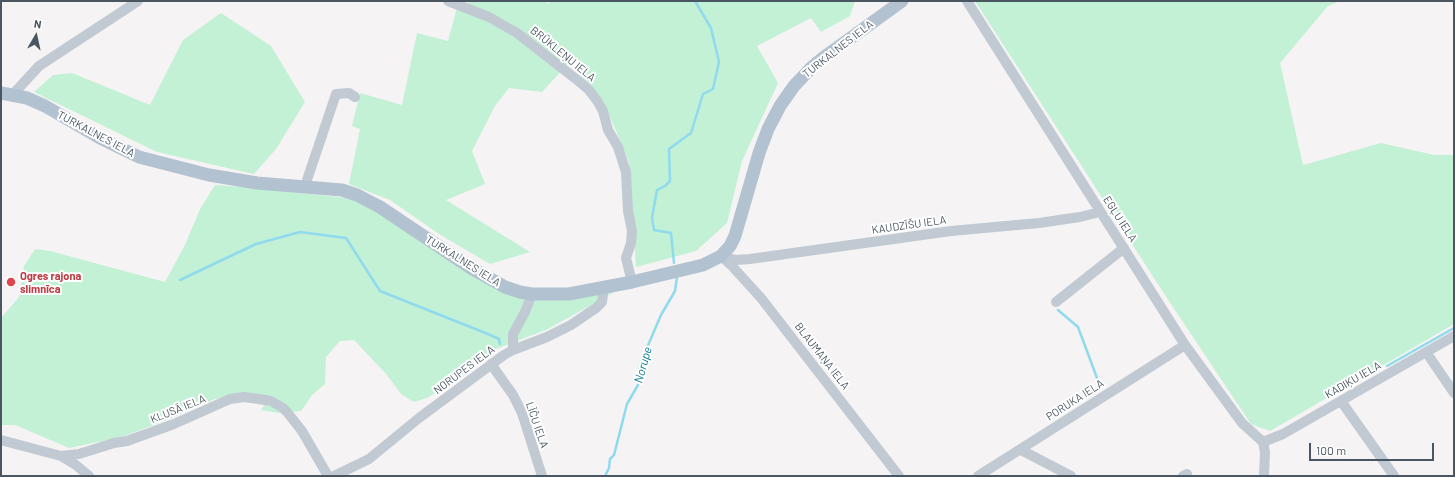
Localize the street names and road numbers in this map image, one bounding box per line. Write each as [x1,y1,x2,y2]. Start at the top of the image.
street label: TURKALNES IELA [800,17,876,81]
street label: BRŪKLEŅU IELA [528,24,598,84]
street label: TURKALNES IELA [55,108,137,160]
street label: EGĻU IELA [1100,194,1140,244]
street label: KAUDZĪŠU IELA [871,213,947,237]
street label: TURKALNES IELA [423,233,503,289]
street label: BLAUMAŅA IELA [792,320,852,392]
street label: NORUPES IELA [431,343,497,397]
street label: KADIĶU IELA [1323,359,1383,401]
street label: PORUKA IELA [1044,376,1106,424]
street label: KLUSĀ IELA [149,392,207,426]
street label: LĪČU IELA [523,400,551,450]

